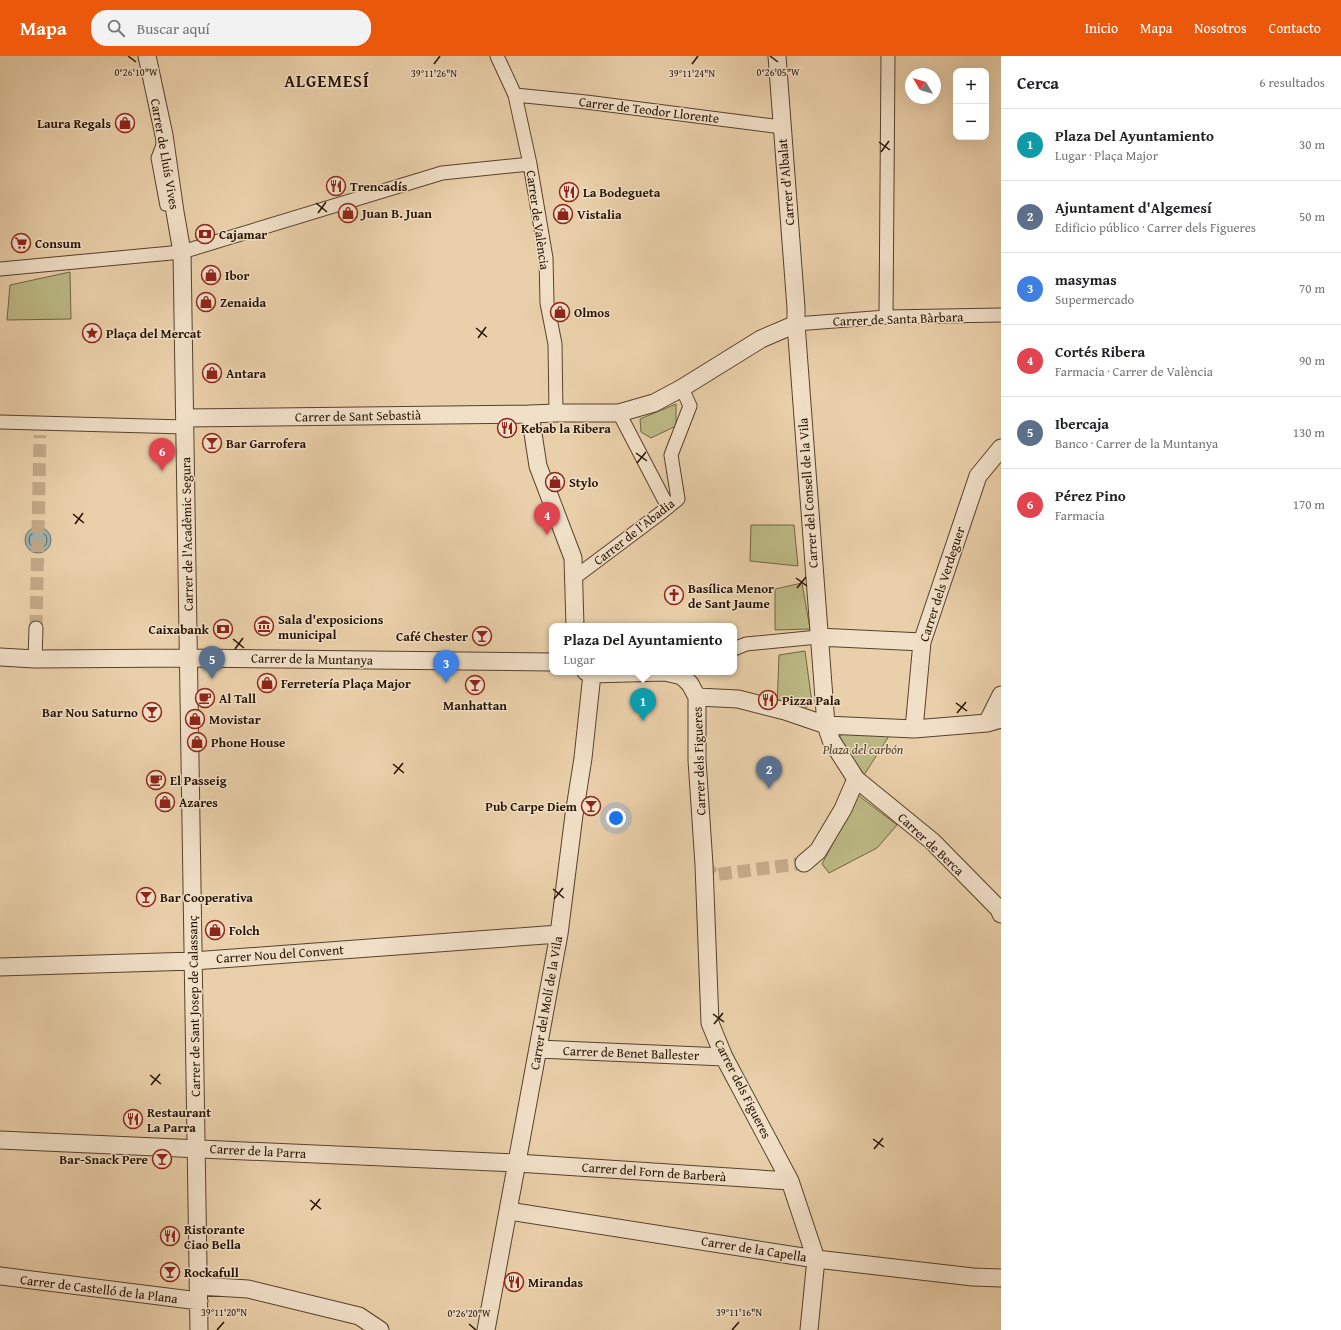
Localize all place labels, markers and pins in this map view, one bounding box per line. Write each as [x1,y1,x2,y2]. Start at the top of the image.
shop icon: Laura Regals [114,112,136,134]
place label: Laura Regals [37,114,111,133]
restaurant icon: Trencadís [325,175,347,197]
place label: Trencadís [350,177,408,196]
restaurant icon: La Bodegueta [558,181,580,203]
place label: La Bodegueta [583,183,661,202]
shop icon: Juan B. Juan [337,202,359,224]
shop icon: Vistalia [552,203,574,225]
place label: Juan B. Juan [360,204,432,223]
place label: Vistalia [577,205,622,224]
bank icon: Cajamar [194,223,216,245]
place label: Cajamar [219,225,267,244]
supermarket icon: Consum [10,232,32,254]
place label: Consum [35,234,82,253]
shop icon: Ibor [200,264,222,286]
place label: Ibor [225,266,249,285]
shop icon: Zenaida [195,291,217,313]
place label: Zenaida [220,293,266,312]
shop icon: Olmos [549,301,571,323]
place label: Olmos [574,303,610,322]
place icon: Plaça del Mercat [81,322,103,344]
place label: Plaça del Mercat [106,324,202,343]
shop icon: Antara [201,362,223,384]
place label: Antara [226,364,266,383]
restaurant icon: Kebab la Ribera [496,417,518,439]
place label: Kebab la Ribera [521,419,611,438]
bar icon: Bar Garrofera [201,432,223,454]
place label: Bar Garrofera [226,434,307,453]
pin: 6 [149,438,175,471]
shop icon: Stylo [544,471,566,493]
place label: Stylo [569,473,598,492]
pin: 4 [534,502,560,535]
place label: Basílica Menor de Sant Jaume [688,579,774,613]
church icon: Basílica Menor de Sant Jaume [663,584,685,606]
place label: Sala d'exposicions municipal [278,610,384,644]
museum icon: Sala d'exposicions municipal [253,615,275,637]
bank icon: Caixabank [212,618,234,640]
place label: Caixabank [149,620,210,639]
bar icon: Café Chester [471,625,493,647]
place label: Café Chester [396,627,468,646]
pin: 5 [199,646,225,679]
pin: 3 [433,650,459,683]
shop icon: Ferretería Plaça Major [256,672,278,694]
place label: Ferretería Plaça Major [281,674,411,693]
bar icon: Manhattan [464,674,486,696]
cafe icon: Al Tall [194,687,216,709]
pin: 1 [630,688,656,721]
place label: Al Tall [219,689,256,708]
restaurant icon: Pizza Pala [757,689,779,711]
place label: Pizza Pala [782,691,841,710]
place label: Manhattan [443,696,507,715]
bar icon: Bar Nou Saturno [141,701,163,723]
place label: Bar Nou Saturno [42,703,138,722]
shop icon: Movistar [184,708,206,730]
place label: Movistar [209,710,261,729]
shop icon: Phone House [186,731,208,753]
place label: Phone House [211,733,285,752]
pin: 2 [756,756,782,789]
cafe icon: El Passeig [145,769,167,791]
place label: El Passeig [170,771,227,790]
shop icon: Azares [154,791,176,813]
place label: Azares [179,793,218,812]
bar icon: Pub Carpe Diem [580,795,602,817]
place label: Pub Carpe Diem [485,797,578,816]
bar icon: Bar Cooperativa [135,886,157,908]
place label: Bar Cooperativa [160,888,253,907]
shop icon: Folch [204,919,226,941]
place label: Folch [229,921,260,940]
place label: Restaurant La Parra [147,1103,211,1137]
restaurant icon: Restaurant La Parra [122,1108,144,1130]
bar icon: Bar-Snack Pere [151,1148,173,1170]
place label: Bar-Snack Pere [59,1150,148,1169]
place label: Ristorante Ciao Bella [184,1220,245,1254]
restaurant icon: Ristorante Ciao Bella [159,1225,181,1247]
bar icon: Rockafull [159,1261,181,1283]
place label: Rockafull [184,1263,239,1282]
restaurant icon: Mirandas [503,1271,525,1293]
place label: Mirandas [528,1273,584,1292]

